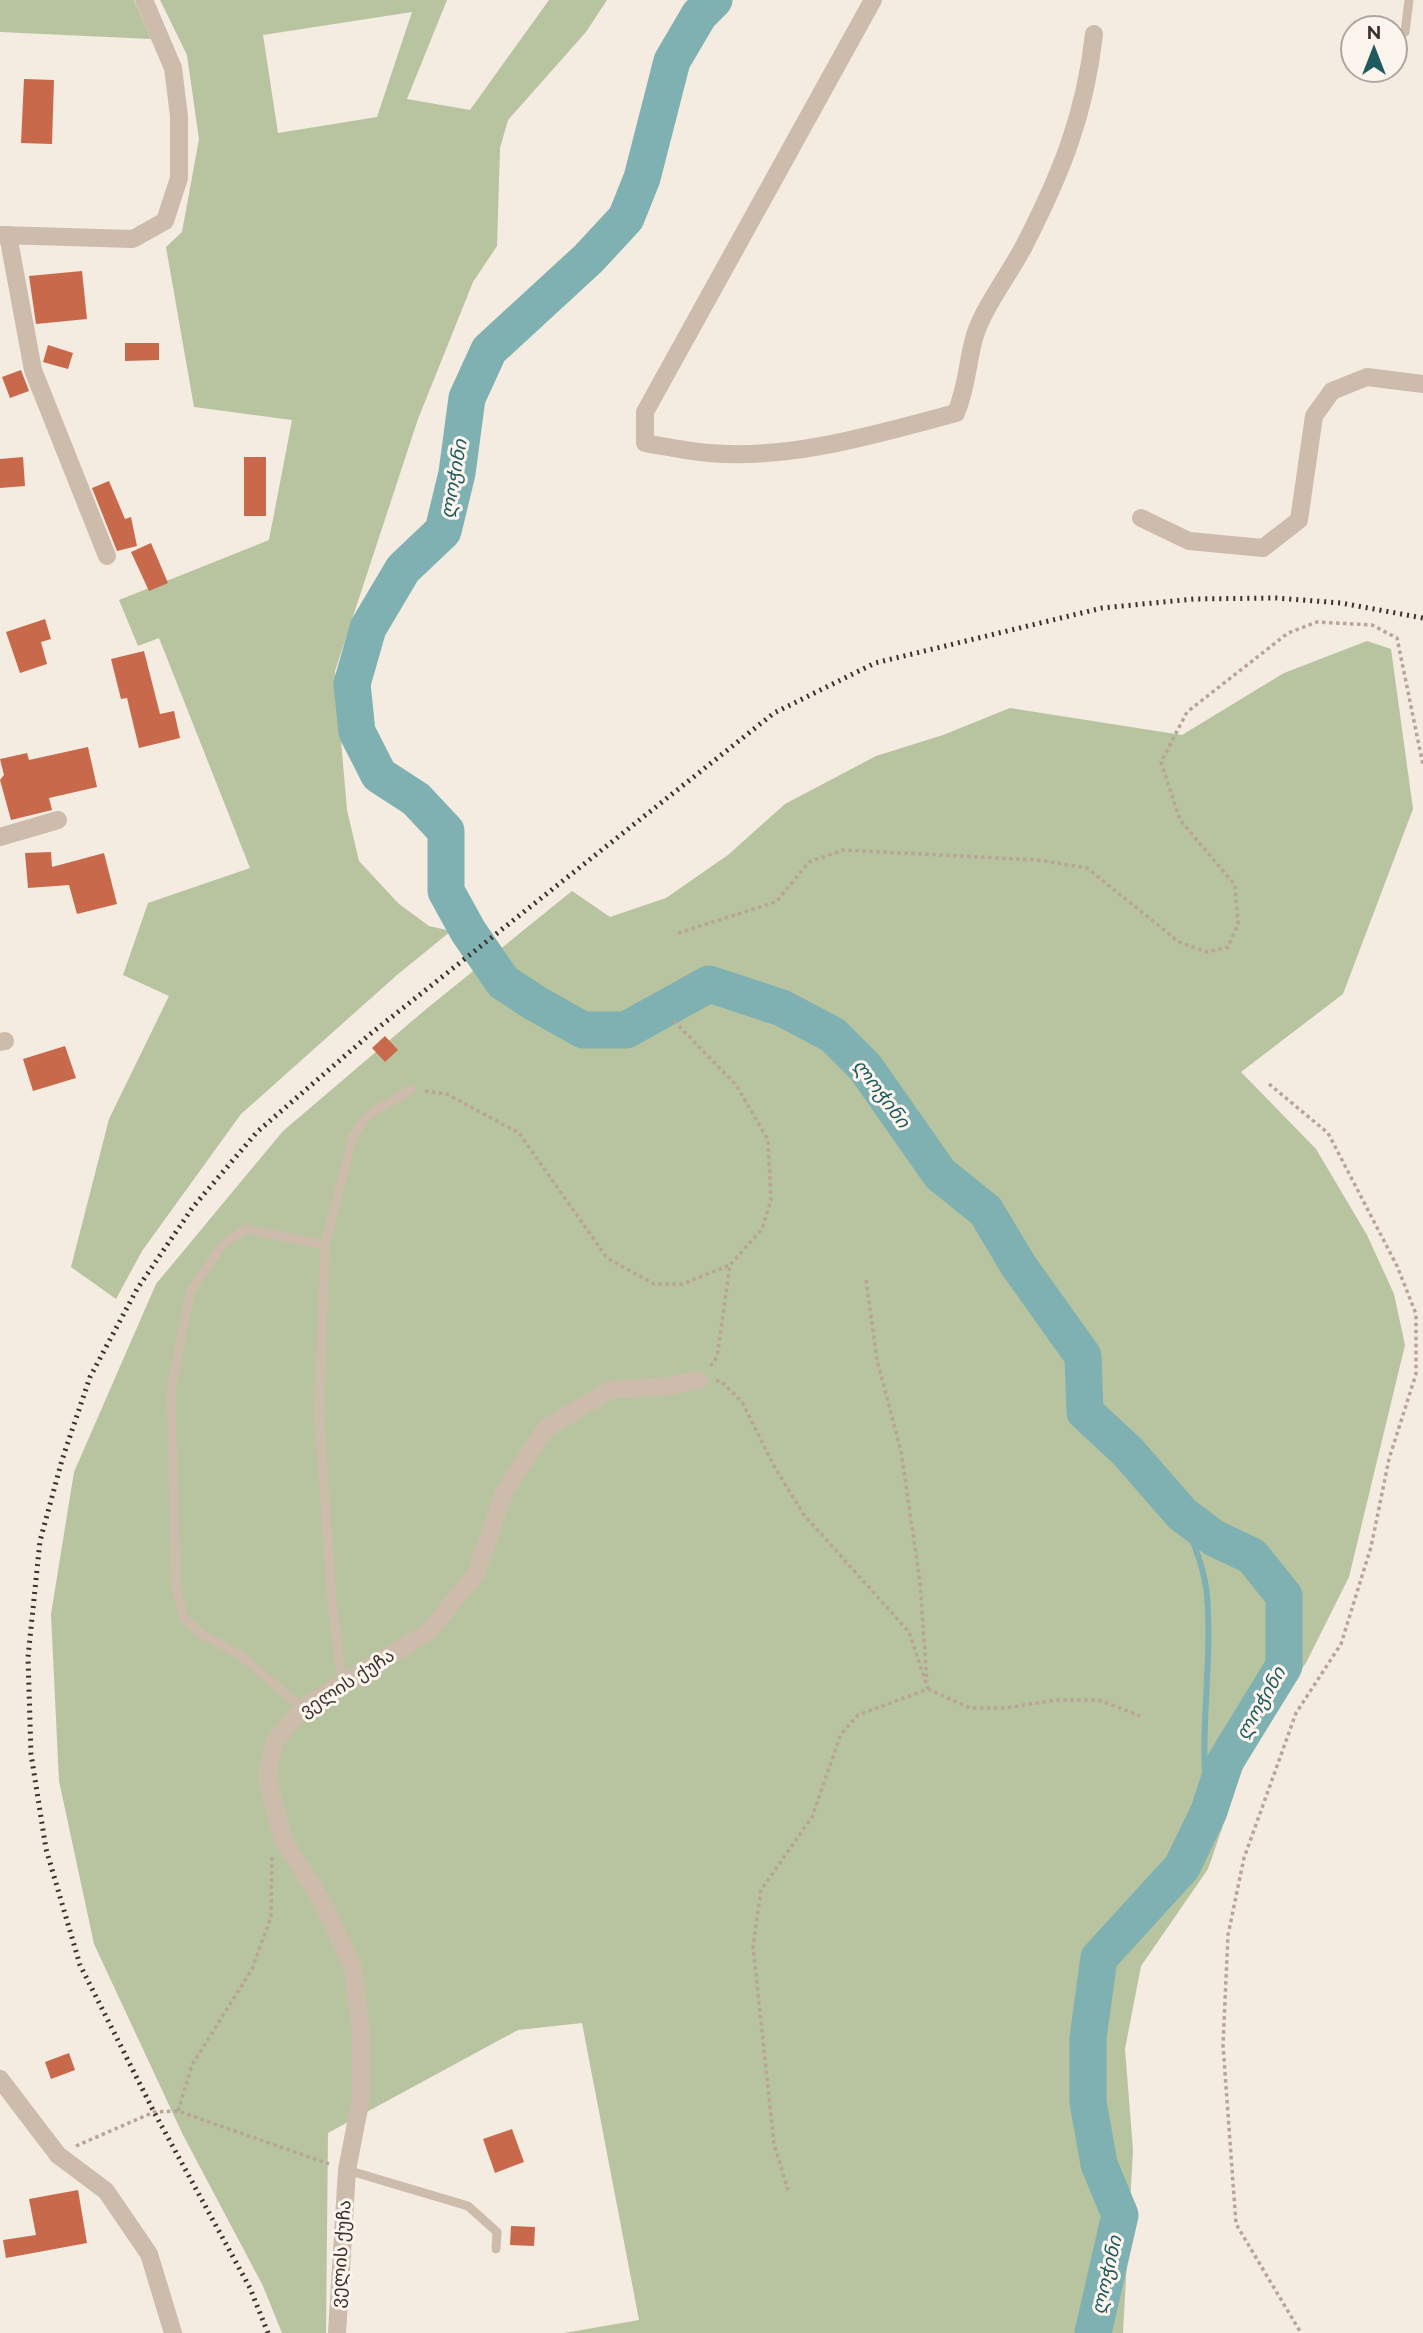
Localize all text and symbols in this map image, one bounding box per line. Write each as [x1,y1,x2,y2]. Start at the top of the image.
north arrow [1339,14,1409,84]
text: N [1367,21,1381,43]
water label: ლოჭინი [435,437,472,520]
water label: ლოჭინი [848,1054,916,1133]
street label: ველის ქუჩა [296,1644,398,1722]
water label: ლოჭინი [1230,1662,1291,1744]
street label: ველის ქუჩა [326,2199,356,2309]
water label: ლოჭინი [1086,2232,1127,2317]

